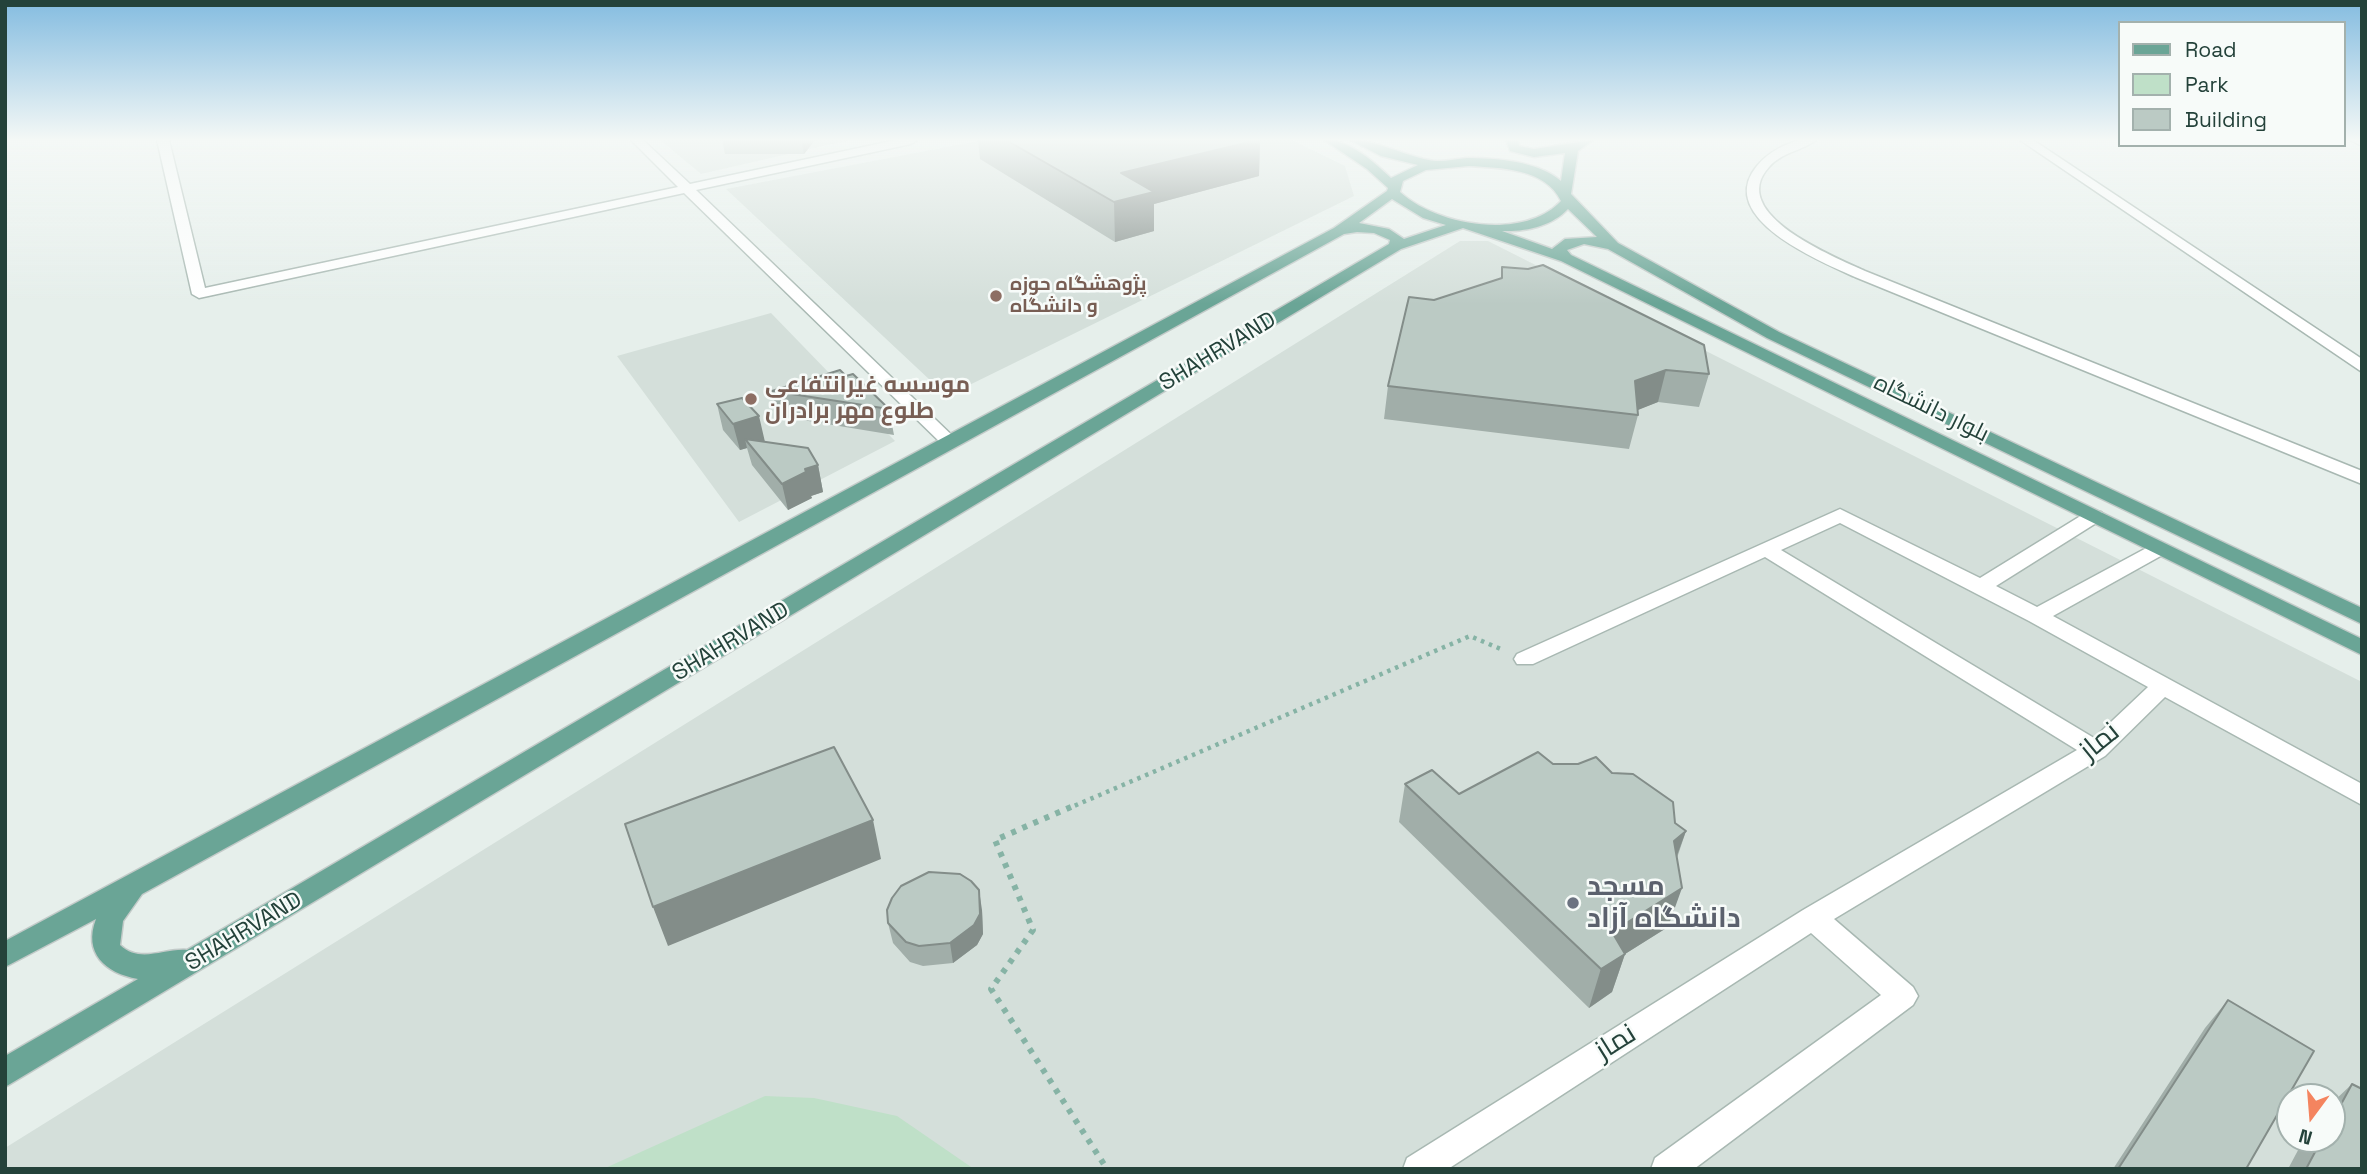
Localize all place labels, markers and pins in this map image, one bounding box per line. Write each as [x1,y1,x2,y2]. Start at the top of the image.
place label: پژوهشگاه حوزه و دانشگاه [1010,274,1147,318]
marker: پژوهشگاه حوزه و دانشگاه [988,288,1004,304]
place label: موسسه غیرانتفاعی طلوع مهر برادران [765,372,970,426]
marker: موسسه غیرانتفاعی طلوع مهر برادران [743,391,759,407]
place label: مسجد دانشگاه آزاد [1587,870,1741,936]
marker: مسجد دانشگاه آزاد [1565,895,1581,911]

